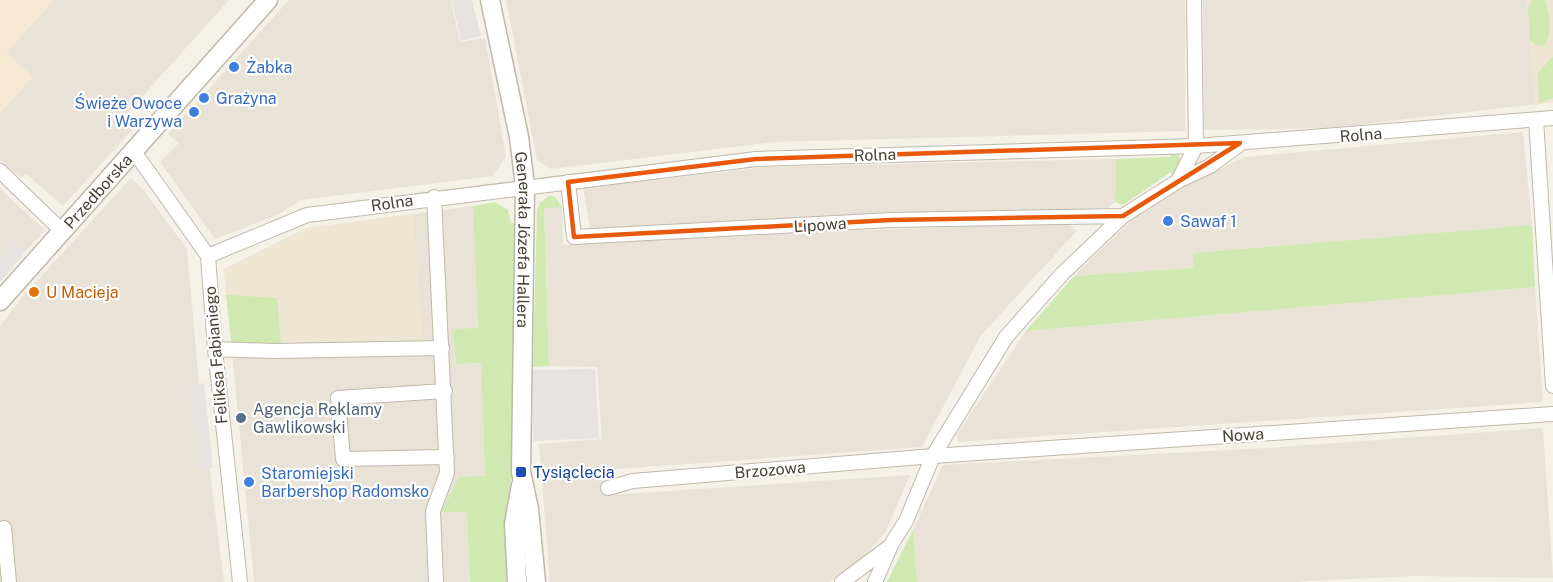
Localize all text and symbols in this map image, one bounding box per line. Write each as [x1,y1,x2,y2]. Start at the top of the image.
place label: Żabka [246,57,292,77]
marker: Żabka [227,60,241,74]
place label: Grażyna [216,89,277,108]
marker: Grażyna [197,91,211,105]
place label: Świeże Owoce i Warzywa [75,93,182,131]
marker: Świeże Owoce i Warzywa [187,105,201,119]
street label: Rolna [1339,124,1383,146]
street label: Rolna [853,145,897,165]
street label: Przedborska [60,150,136,232]
street label: Generała Józefa Hallera [511,150,535,328]
street label: Rolna [370,191,414,215]
place label: Sawaf 1 [1180,212,1237,231]
street label: Lipowa [793,214,847,236]
marker: Sawaf 1 [1161,214,1175,228]
place label: U Macieja [46,283,119,302]
marker: U Macieja [27,285,41,299]
street label: Feliksa Fabianiego [201,285,231,425]
place label: Agencja Reklamy Gawlikowski [253,400,383,437]
marker: Agencja Reklamy Gawlikowski [234,411,248,425]
street label: Nowa [1221,424,1265,446]
street label: Brzozowa [734,457,806,483]
place label: Tysiąclecia [533,463,615,482]
place label: Staromiejski Barbershop Radomsko [261,464,429,501]
marker: Tysiąclecia [514,465,528,479]
marker: Staromiejski Barbershop Radomsko [242,475,256,489]

